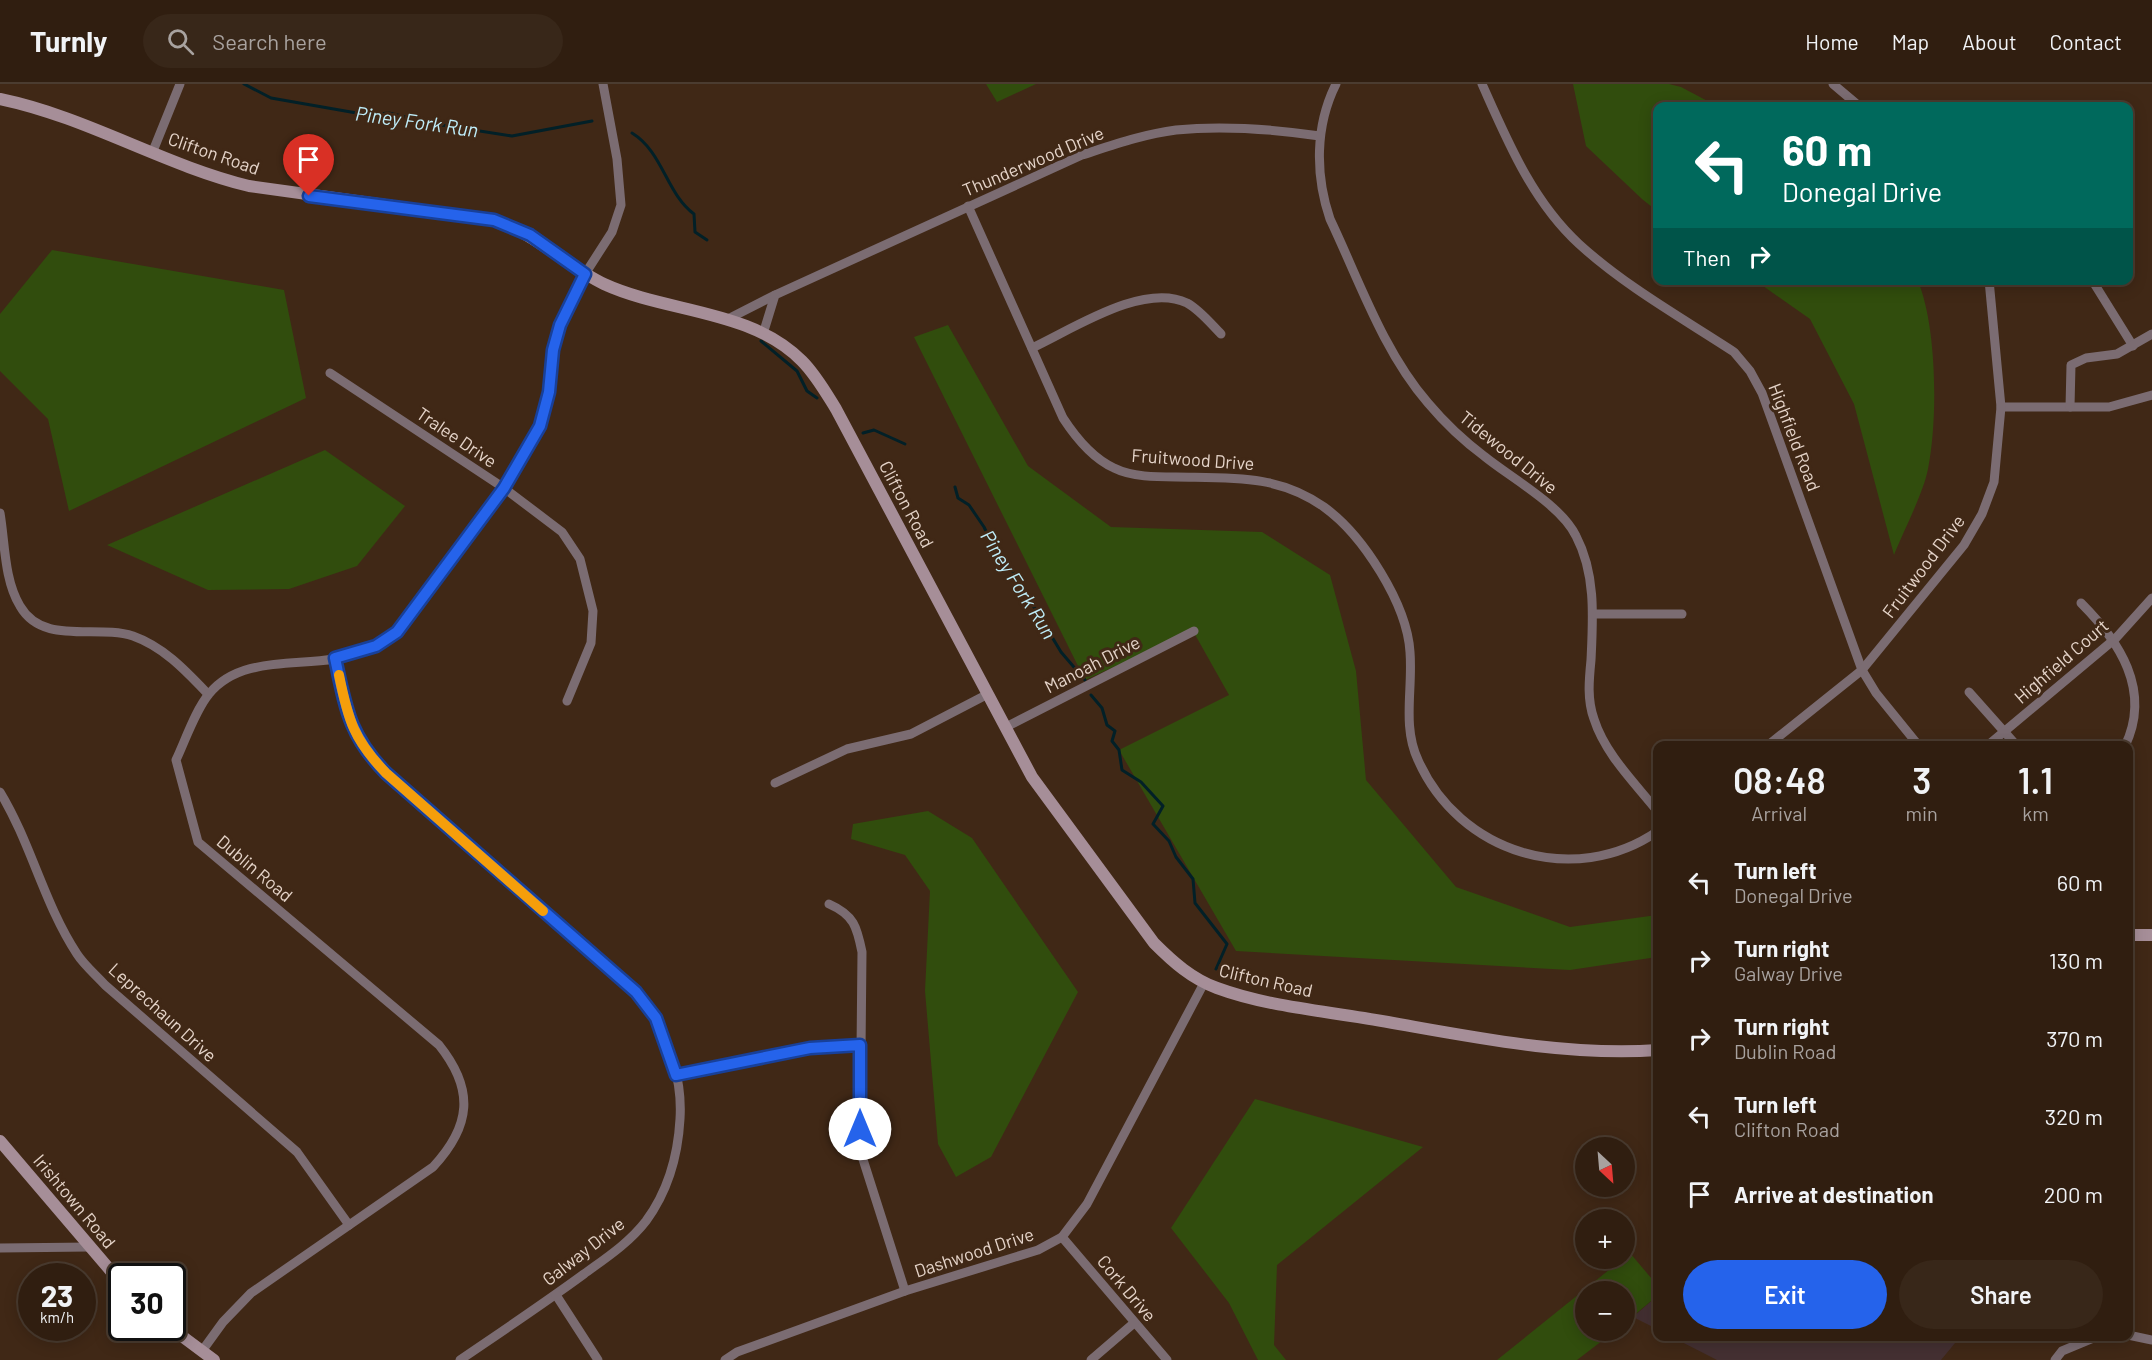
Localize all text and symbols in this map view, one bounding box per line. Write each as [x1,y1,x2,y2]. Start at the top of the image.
search box [143,14,563,68]
text: Turnly [30,24,107,58]
icon: search [164,25,197,58]
text: Search here [212,28,327,54]
text: Home [1805,29,1859,54]
text: Map [1892,29,1929,54]
text: About [1962,29,2017,54]
text: Contact [2050,29,2122,54]
water label: Piney Fork Run [354,100,480,142]
street label: Thunderwood Drive [959,121,1107,201]
text: 60 m [1782,124,1872,174]
icon: left [1683,126,1761,204]
street label: Clifton Road [165,127,263,179]
pin [283,134,334,196]
icon: arrive [292,143,325,176]
text: Donegal Drive [1782,175,1942,207]
icon: right [1743,240,1776,273]
text: Then [1683,244,1731,270]
street label: Highfield Road [1764,380,1826,494]
street label: Tralee Drive [413,402,501,472]
street label: Tidewood Drive [1456,406,1562,498]
street label: Fruitwood Drive [1131,444,1255,474]
street label: Clifton Road [875,457,939,551]
street label: Fruitwood Drive [1877,510,1969,622]
water label: Piney Fork Run [976,525,1062,643]
street label: Highfield Court [2009,614,2113,708]
street label: Manoah Drive [1041,631,1143,697]
text: 08:48 [1733,758,1826,801]
text: 3 [1912,758,1931,801]
text: 1.1 [2018,758,2053,801]
text: Arrival [1751,801,1807,825]
text: min [1905,801,1938,825]
text: km [2022,801,2049,825]
street label: Dublin Road [213,830,297,906]
text: Turn left [1734,857,1817,883]
icon: left [1683,866,1716,899]
text: 60 m [2057,869,2103,895]
text: Donegal Drive [1734,883,1853,907]
text: Turn right [1734,935,1829,961]
icon: right [1683,944,1716,977]
text: 130 m [2049,947,2103,973]
street label: Leprechaun Drive [105,958,221,1066]
street label: Clifton Road [1217,959,1315,1001]
text: Galway Drive [1734,961,1843,985]
text: Turn right [1734,1013,1829,1039]
icon: right [1683,1022,1716,1055]
text: 370 m [2046,1025,2103,1051]
text: Dublin Road [1734,1039,1836,1063]
text: Turn left [1734,1091,1817,1117]
position arrow [828,1097,892,1161]
icon: left [1683,1100,1716,1133]
text: 320 m [2045,1103,2103,1129]
text: Clifton Road [1734,1117,1840,1141]
north arrow [1575,1137,1635,1197]
map controls [1575,1137,1635,1341]
street label: Irishtown Road [29,1150,121,1252]
icon: arrive [1683,1178,1716,1211]
text: Arrive at destination [1734,1181,1933,1207]
text: 200 m [2044,1181,2103,1207]
button: + [1575,1209,1635,1269]
street label: Galway Drive [538,1212,628,1290]
street label: Dashwood Drive [912,1222,1036,1282]
street label: Cork Drive [1093,1250,1161,1326]
button: Exit [1683,1260,1887,1329]
button: Share [1899,1260,2103,1329]
speed limit sign: 30 [108,1263,186,1341]
text: 23 [41,1277,73,1313]
button: − [1575,1281,1635,1341]
text: km/h [40,1308,74,1326]

